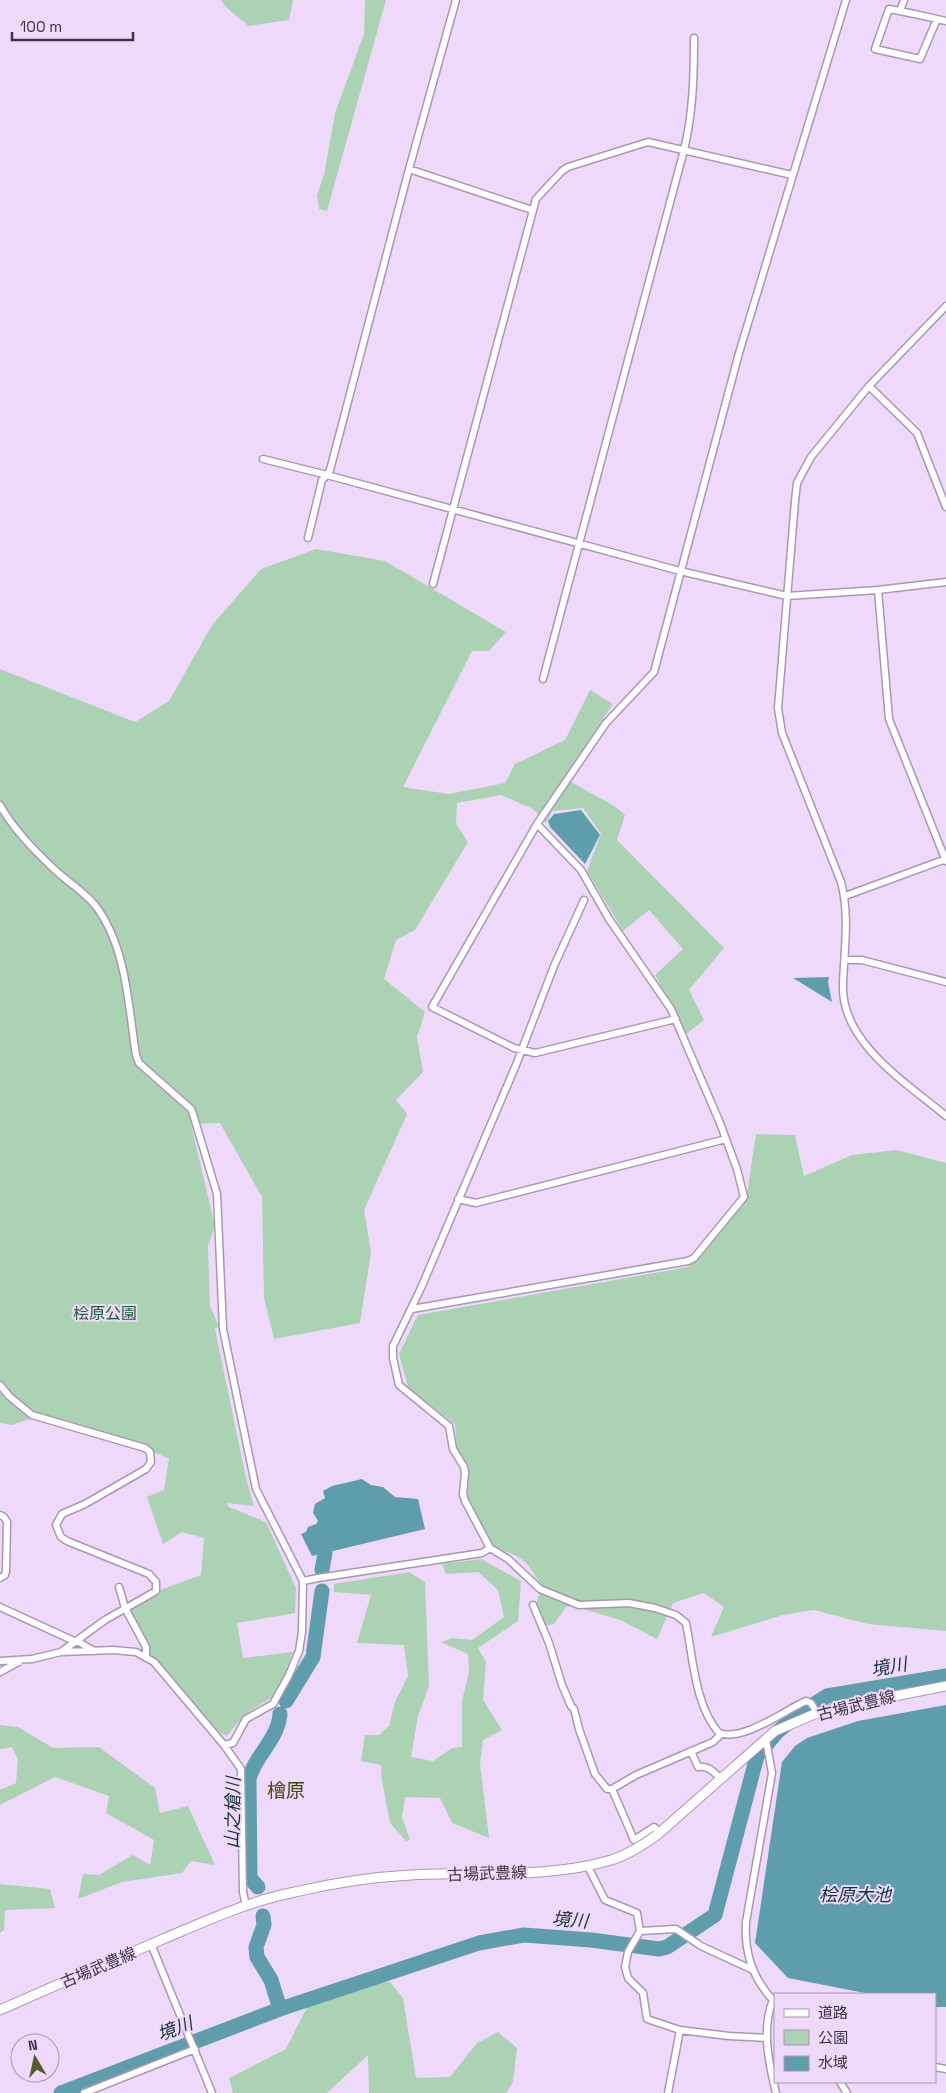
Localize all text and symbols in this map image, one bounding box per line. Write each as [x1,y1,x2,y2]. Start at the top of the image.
scale bar [12,10,134,42]
text: 100 m [20,17,62,36]
park label: 桧原公園 [73,1303,137,1324]
water label: 境川 [869,1652,911,1681]
street label: 古場武豊線 [815,1686,897,1725]
water label: 山之槍川 [220,1775,245,1849]
district label: 檜原 [267,1778,305,1803]
street label: 古場武豊線 [447,1862,527,1885]
water label: 桧原大池 [819,1883,893,1906]
water label: 境川 [551,1906,591,1933]
street label: 古場武豊線 [57,1942,139,1993]
legend [774,1993,936,2083]
text: 道路 [818,2003,848,2022]
water label: 境川 [154,2011,198,2046]
text: 公園 [818,2028,848,2047]
north arrow [10,2033,60,2083]
text: N [27,2036,39,2055]
text: 水域 [818,2053,848,2072]

